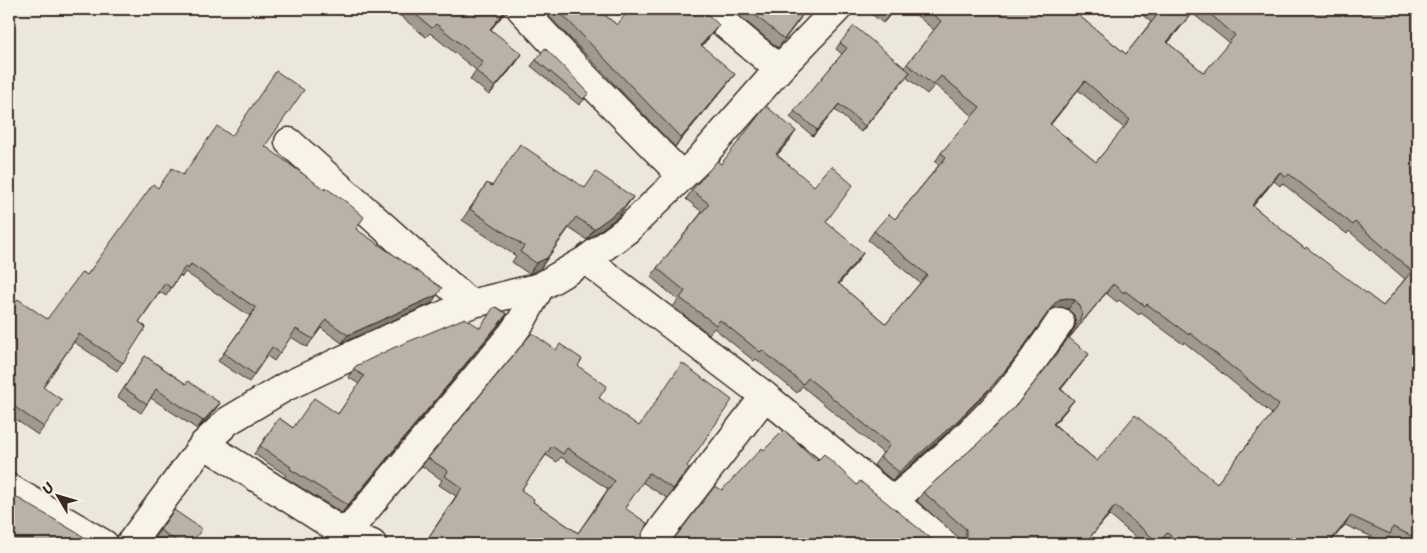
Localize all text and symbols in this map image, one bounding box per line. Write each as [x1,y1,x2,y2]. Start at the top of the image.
north arrow [32,470,82,520]
text: U [35,476,61,500]

